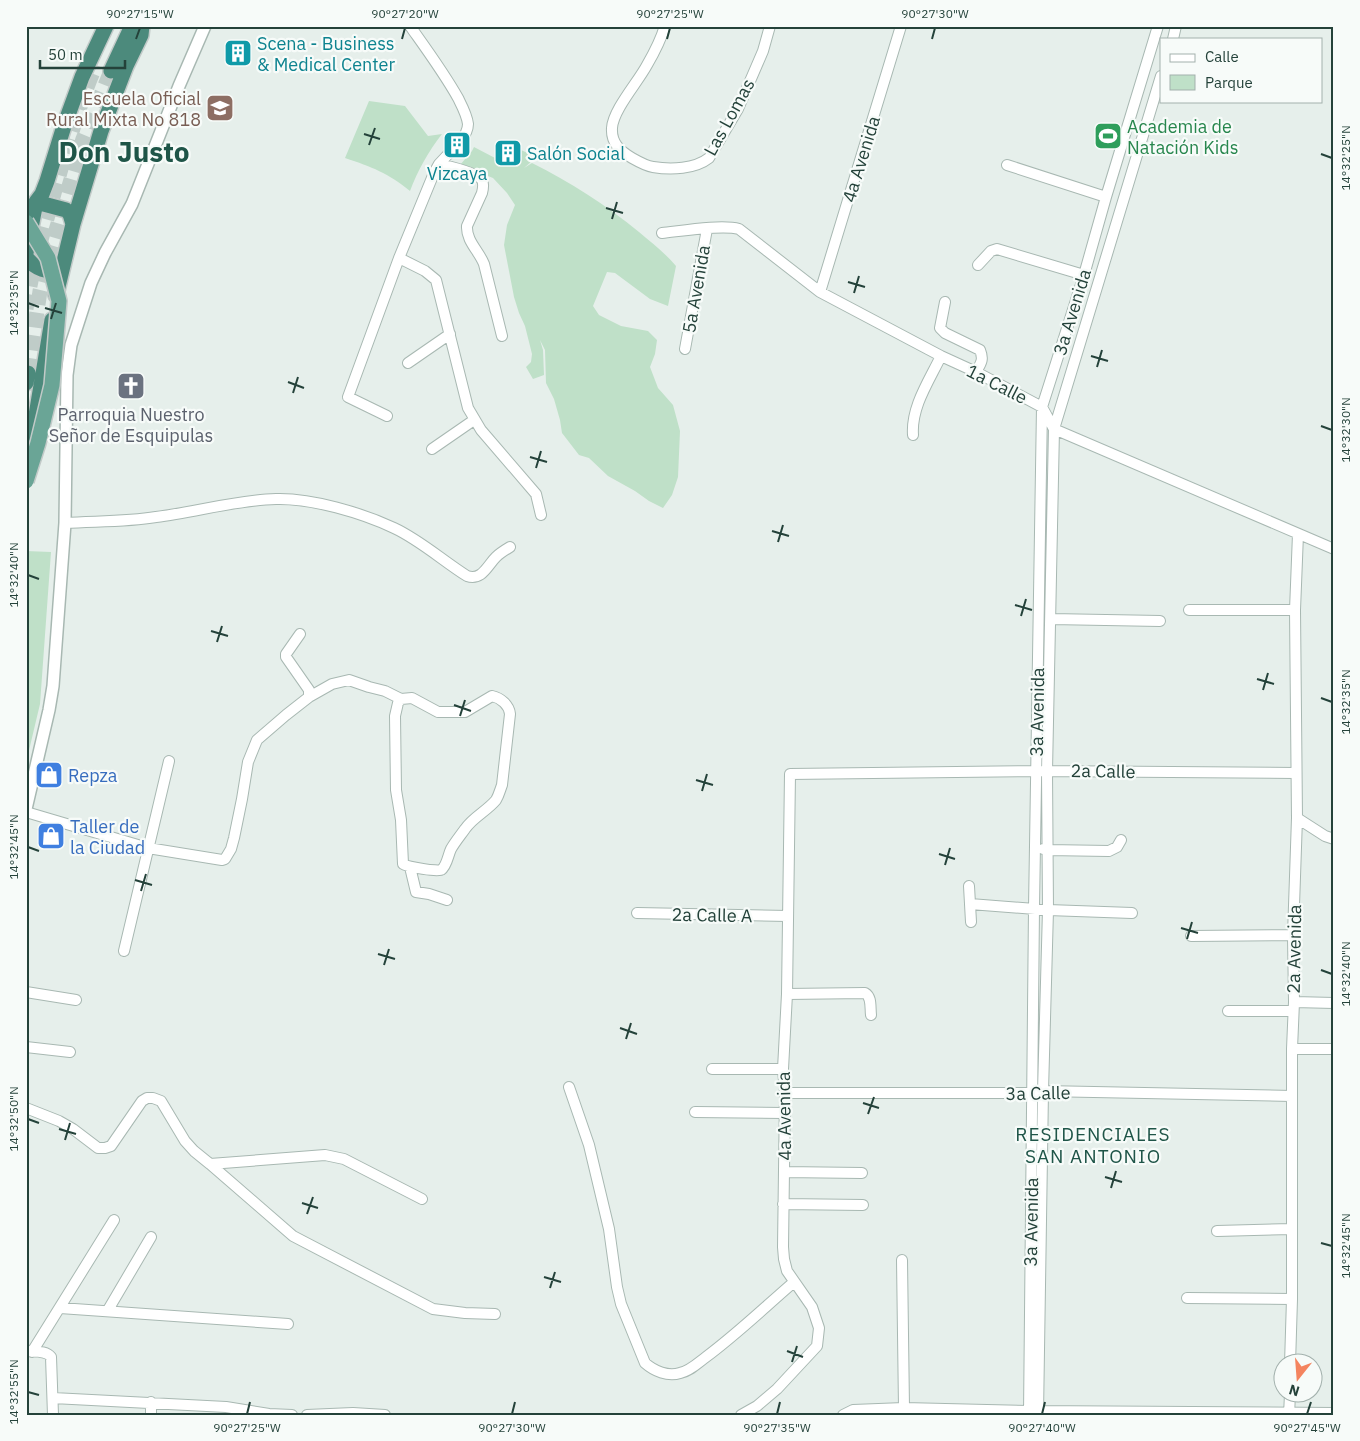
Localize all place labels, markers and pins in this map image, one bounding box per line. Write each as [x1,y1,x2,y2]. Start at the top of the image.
place label: Scena - Business & Medical Center [257,32,395,76]
building icon: Scena - Business & Medical Center [223,38,253,68]
place label: Escuela Oficial Rural Mixta No 818 [46,87,201,131]
school or university icon: Escuela Oficial Rural Mixta No 818 [205,93,235,123]
place label: Academia de Natación Kids [1127,115,1239,159]
sports icon: Academia de Natación Kids [1093,121,1123,151]
building icon: Vizcaya [442,130,472,160]
building icon: Salón Social [493,138,523,168]
place label: Salón Social [527,142,625,165]
place label: Vizcaya [427,162,488,185]
church icon: Parroquia Nuestro Señor de Esquipulas [116,371,146,401]
place label: Parroquia Nuestro Señor de Esquipulas [49,403,213,447]
shop icon: Repza [34,760,64,790]
place label: Repza [68,764,118,787]
place label: Taller de la Ciudad [70,815,145,859]
shop icon: Taller de la Ciudad [36,821,66,851]

